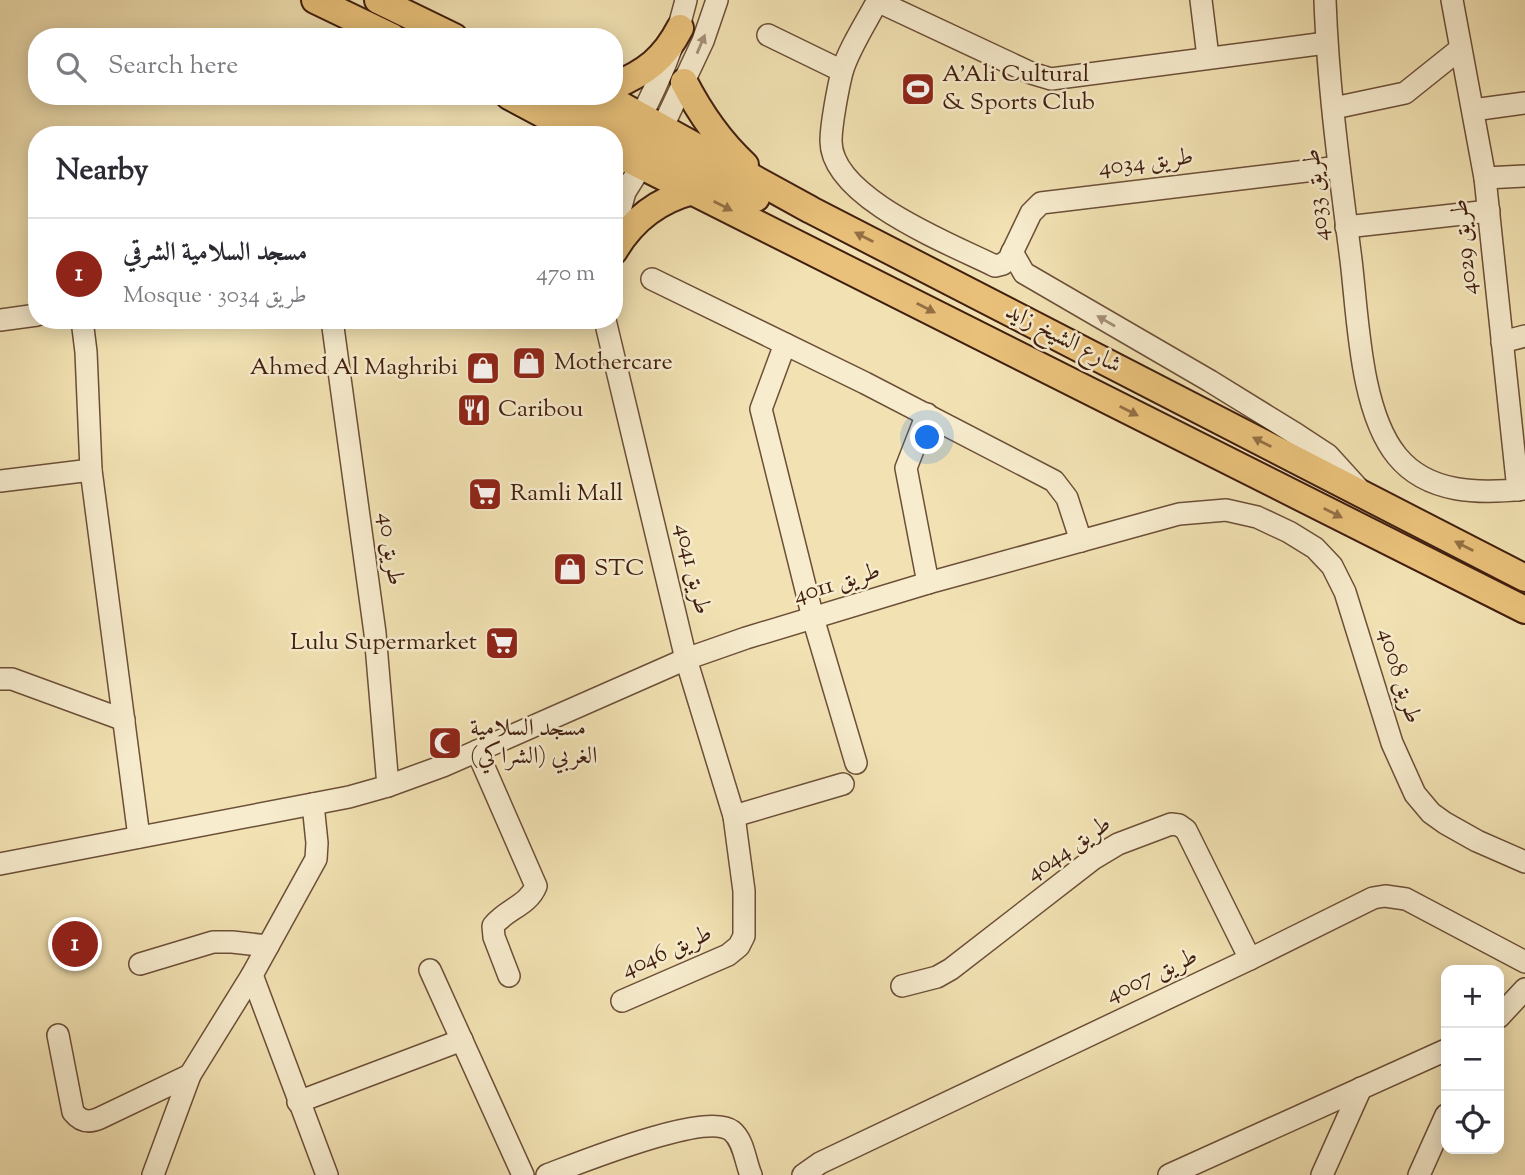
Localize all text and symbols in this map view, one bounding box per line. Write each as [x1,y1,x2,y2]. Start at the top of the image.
search box [28,28,623,105]
one-way arrow [695,34,707,54]
icon: search [52,48,90,86]
text: Search here [108,48,238,85]
place label: A'Ali Cultural & Sports Club [942,58,1095,120]
sports icon: A'Ali Cultural & Sports Club [899,70,937,108]
street label: طريق 4034 [1097,140,1195,186]
street label: طريق 4033 [1295,147,1339,243]
text: Nearby [56,150,148,193]
street label: طريق 4029 [1443,197,1487,297]
one-way arrow [713,200,733,211]
one-way arrow [854,231,874,242]
text: مسجد السلامية الشرقي [123,235,307,272]
text: 1 [75,258,83,291]
text: 470 m [536,258,595,291]
text: Mosque · طريق 3034 [123,280,307,313]
street label: شارع الشيخ زايد [998,295,1127,385]
one-way arrow [916,303,936,314]
one-way arrow [1097,314,1116,327]
shop icon: Mothercare [510,344,548,382]
place label: Mothercare [554,346,673,380]
shop icon: Ahmed Al Maghribi [464,349,502,387]
place label: Ahmed Al Maghribi [250,351,458,385]
restaurant icon: Caribou [455,391,493,429]
place label: Caribou [498,393,584,427]
one-way arrow [1119,405,1139,416]
your location [910,420,944,454]
one-way arrow [1252,436,1272,448]
supermarket icon: Ramli Mall [466,475,504,513]
place label: Ramli Mall [510,477,624,511]
one-way arrow [1323,507,1343,519]
street label: طريق 40 [368,510,412,588]
street label: طريق 4041 [665,520,719,618]
one-way arrow [1454,541,1474,552]
shop icon: STC [551,550,589,588]
place label: STC [594,552,645,586]
street label: طريق 4011 [789,555,885,613]
supermarket icon: Lulu Supermarket [483,624,521,662]
street label: طريق 4008 [1368,624,1430,728]
place label: Lulu Supermarket [290,626,477,660]
place label: مسجد السلامية الغربي (الشراكي) [470,712,597,774]
mosque icon: مسجد السلامية الغربي (الشراكي) [426,724,464,762]
street label: طريق 4044 [1019,808,1119,890]
street label: طريق 4046 [616,917,718,987]
pin: 1 [52,918,98,970]
street label: طريق 4007 [1100,940,1204,1012]
map controls [1441,965,1504,1154]
button: + [1441,965,1504,1028]
button: − [1441,1028,1504,1091]
button: locate [1441,1091,1504,1154]

